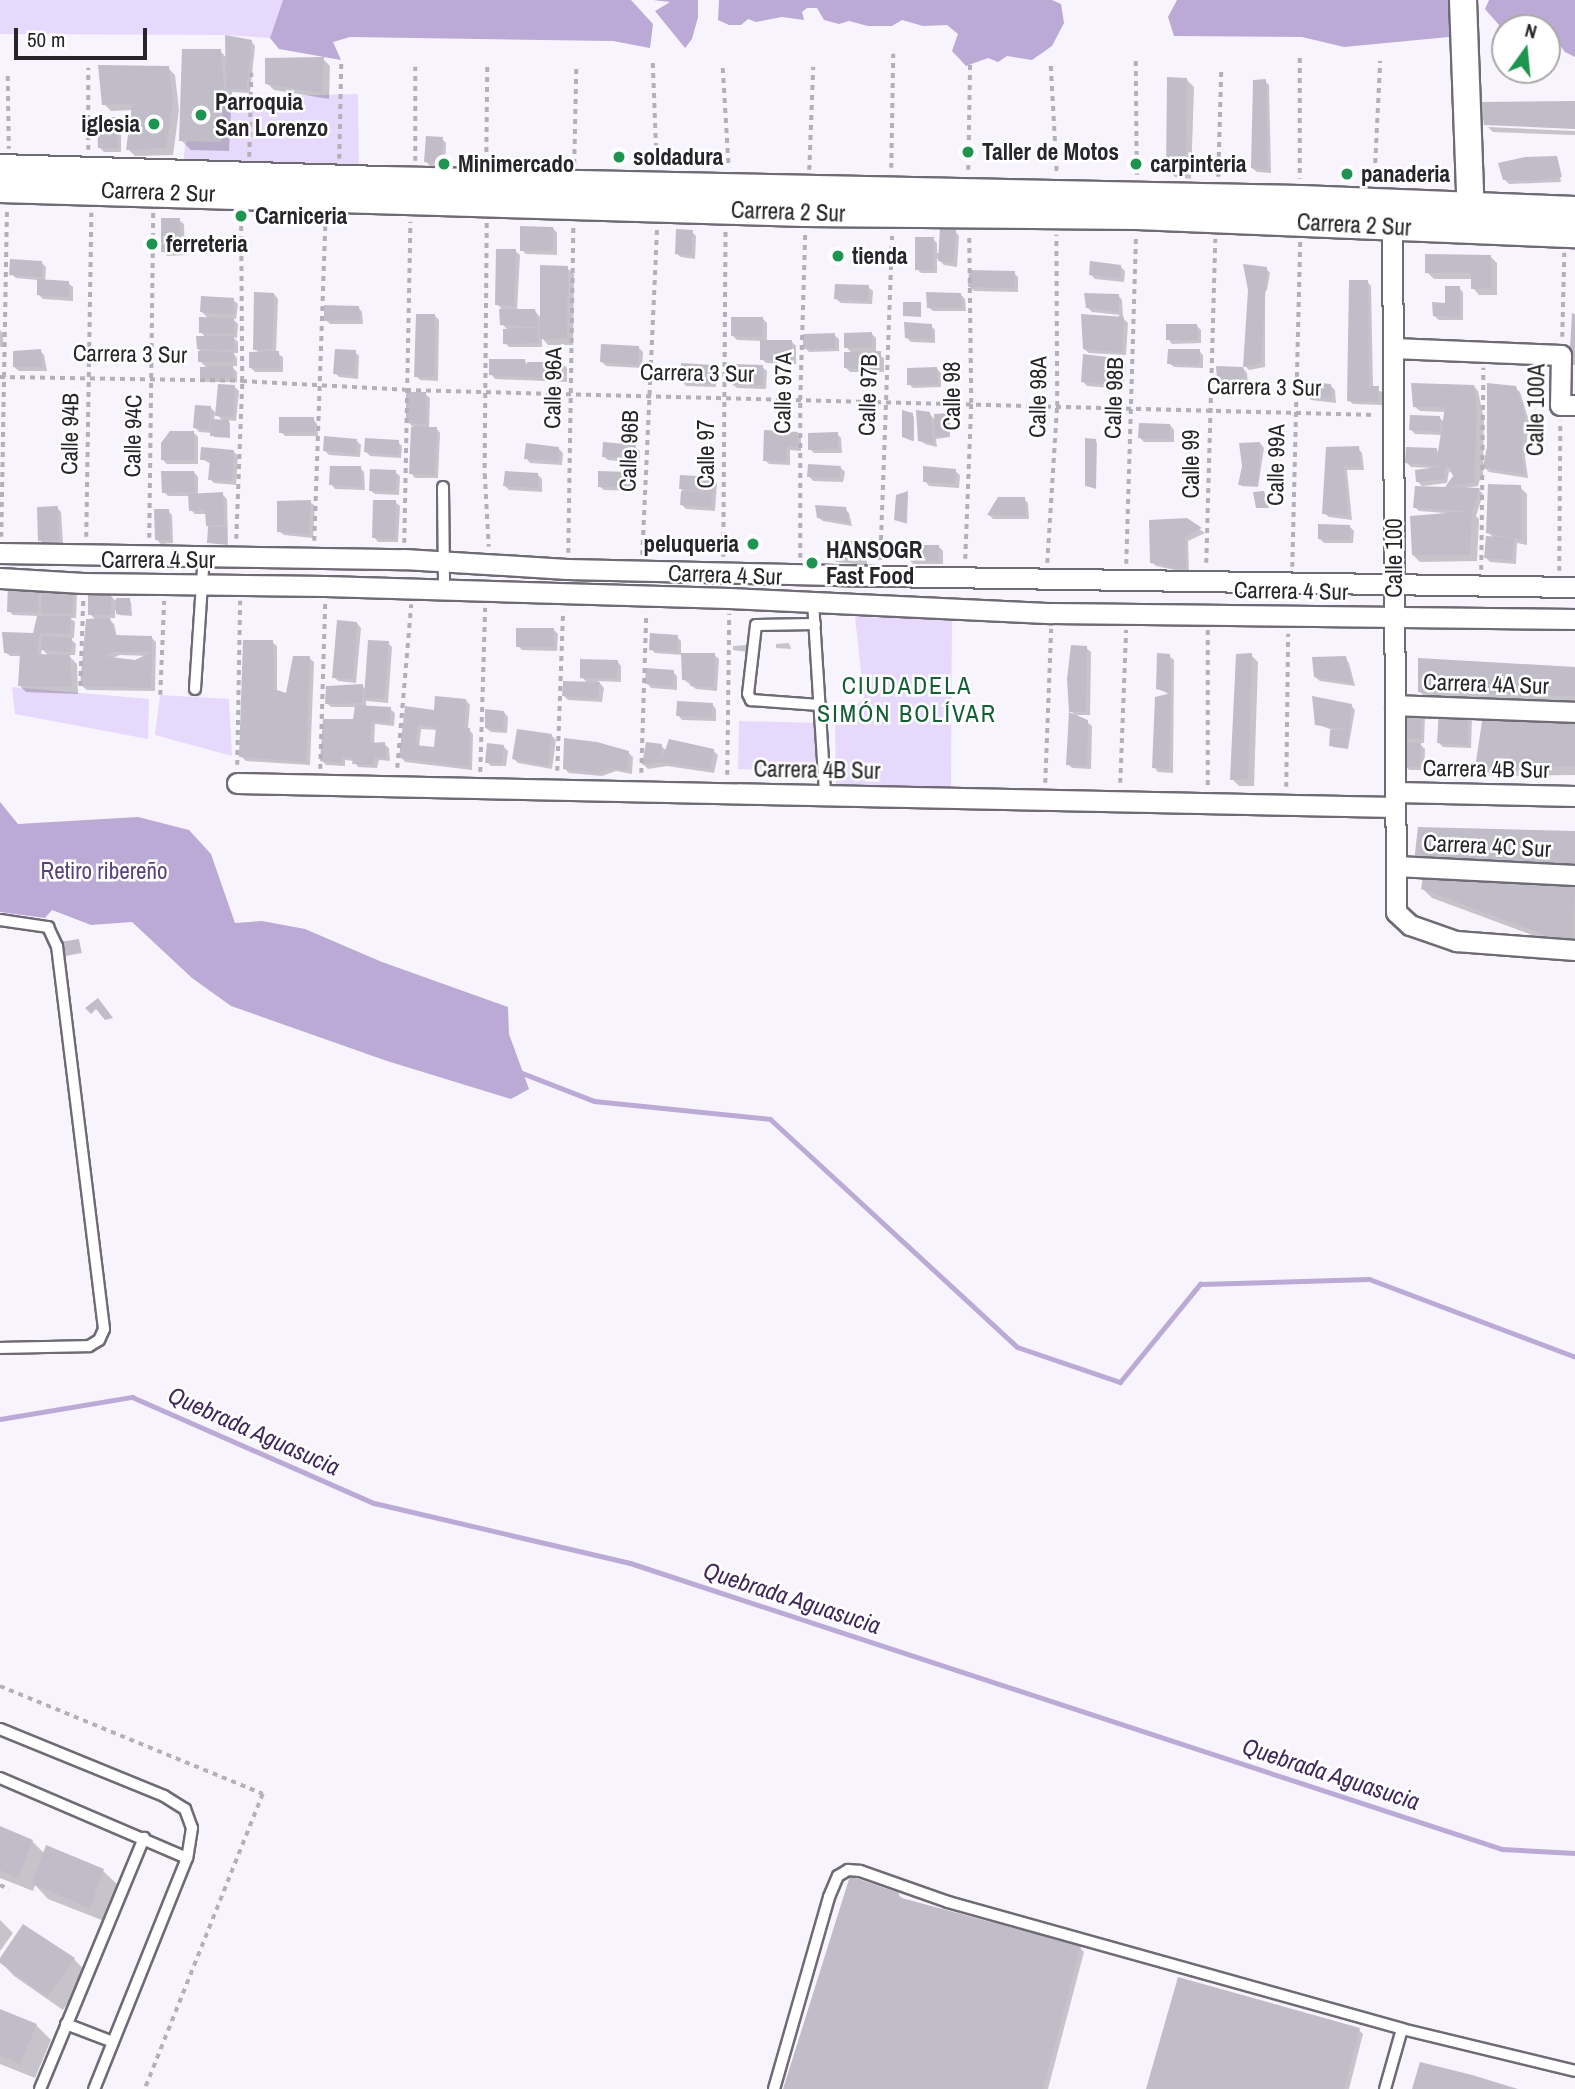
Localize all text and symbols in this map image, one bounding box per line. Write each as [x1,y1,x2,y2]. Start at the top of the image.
scale bar [18,14,150,58]
north arrow [1491,14,1561,84]
text: N [1522,17,1540,45]
text: 50 m [27,25,65,54]
place label: Parroquia San Lorenzo [215,88,328,142]
marker: Parroquia San Lorenzo [193,107,209,123]
place label: iglesia [81,110,140,138]
marker: iglesia [146,116,162,132]
place label: Taller de Motos [982,138,1119,166]
place label: soldadura [633,143,723,171]
marker: Taller de Motos [960,144,976,160]
marker: soldadura [611,149,627,165]
place label: Minimercado [458,150,574,178]
place label: carpinteria [1150,150,1246,178]
marker: Minimercado [436,156,452,172]
marker: carpinteria [1128,156,1144,172]
place label: panaderia [1361,160,1450,188]
marker: panaderia [1339,166,1355,182]
street label: Carrera 2 Sur [100,176,216,208]
street label: Carrera 2 Sur [730,196,846,228]
place label: Carniceria [255,202,347,230]
marker: Carniceria [233,208,249,224]
street label: Carrera 2 Sur [1296,208,1412,242]
place label: ferreteria [166,230,248,258]
marker: ferreteria [144,236,160,252]
place label: tienda [852,242,908,270]
marker: tienda [830,248,846,264]
street label: Carrera 3 Sur [73,339,187,369]
street label: Calle 96A [538,347,568,429]
street label: Calle 97A [768,352,798,434]
street label: Calle 97B [853,354,883,436]
street label: Calle 98A [1023,356,1053,438]
street label: Calle 98B [1099,357,1129,439]
street label: Carrera 3 Sur [640,358,754,388]
street label: Calle 98 [938,361,966,431]
street label: Calle 100A [1521,364,1551,456]
street label: Carrera 3 Sur [1207,372,1321,402]
street label: Calle 94B [55,393,85,475]
street label: Calle 94C [118,394,148,478]
street label: Calle 96B [614,410,644,492]
street label: Calle 97 [692,419,720,489]
street label: Calle 99A [1261,424,1291,506]
street label: Calle 99 [1177,429,1205,499]
street label: Calle 100 [1380,518,1408,598]
place label: peluqueria [644,530,739,558]
marker: peluqueria [745,536,761,552]
place label: HANSOGR Fast Food [826,536,922,590]
street label: Carrera 4 Sur [101,546,215,574]
marker: HANSOGR Fast Food [804,555,820,571]
street label: Carrera 4 Sur [667,559,783,591]
street label: Carrera 4 Sur [1234,576,1348,606]
street label: Carrera 4A Sur [1422,668,1550,700]
district label: CIUDADELA SIMÓN BOLÍVAR [819,672,995,728]
street label: Carrera 4B Sur [1422,754,1550,784]
street label: Carrera 4B Sur [753,755,881,785]
street label: Carrera 4C Sur [1422,829,1552,863]
park label: Retiro ribereño [41,857,167,885]
water label: Quebrada Aguasucia [163,1380,345,1482]
water label: Quebrada Aguasucia [699,1556,885,1640]
water label: Quebrada Aguasucia [1238,1732,1424,1816]

